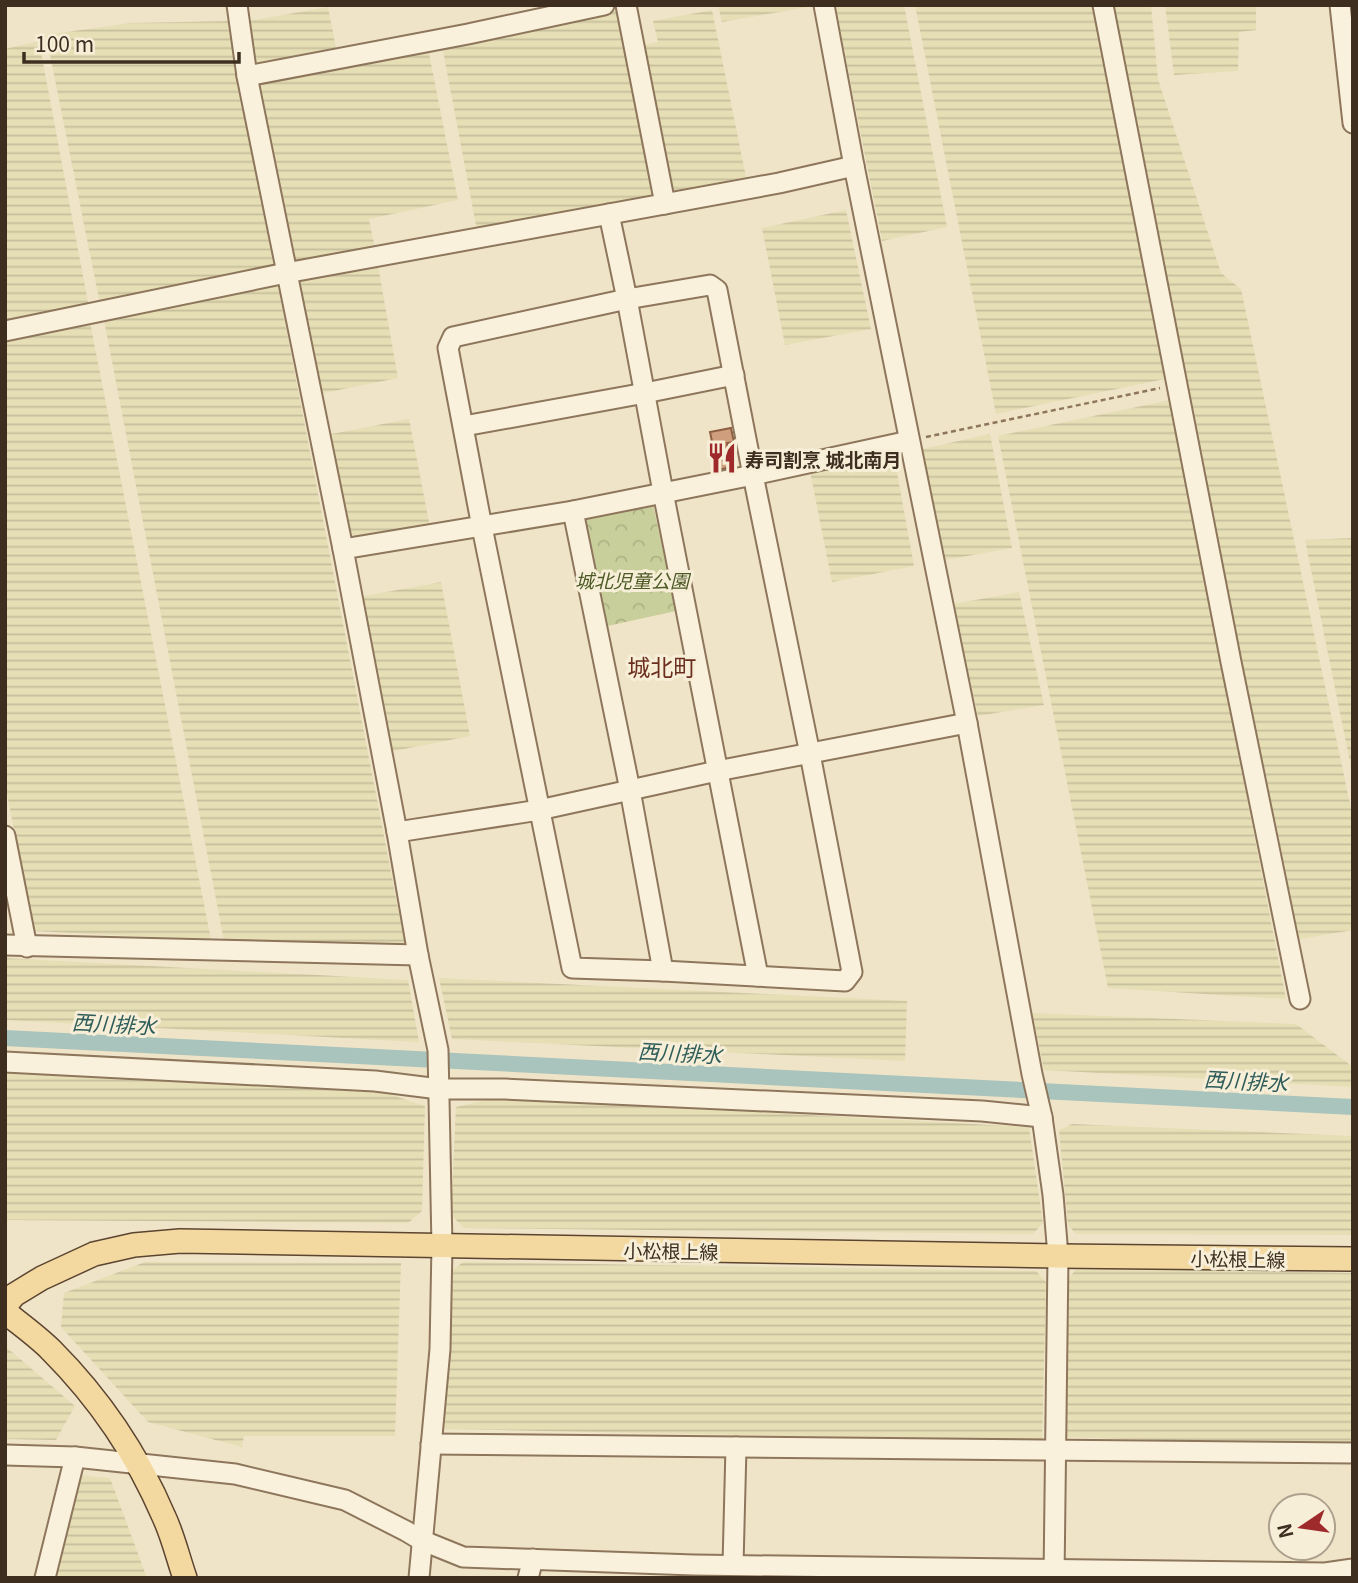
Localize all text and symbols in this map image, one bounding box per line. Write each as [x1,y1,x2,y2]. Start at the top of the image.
scale bar [24,21,240,65]
text: 100 m [35,28,94,58]
restaurant icon: 寿司割烹 城北南月 [705,441,739,475]
place label: 寿司割烹 城北南月 [745,445,901,472]
park label: 城北児童公園 [575,566,692,593]
district label: 城北町 [628,649,697,683]
water label: 西川排水 [71,1006,159,1040]
water label: 西川排水 [637,1035,725,1069]
water label: 西川排水 [1203,1063,1291,1097]
street label: 小松根上線 [623,1236,719,1264]
street label: 小松根上線 [1190,1244,1286,1272]
north arrow [1267,1492,1337,1562]
text: N [1269,1521,1299,1541]

